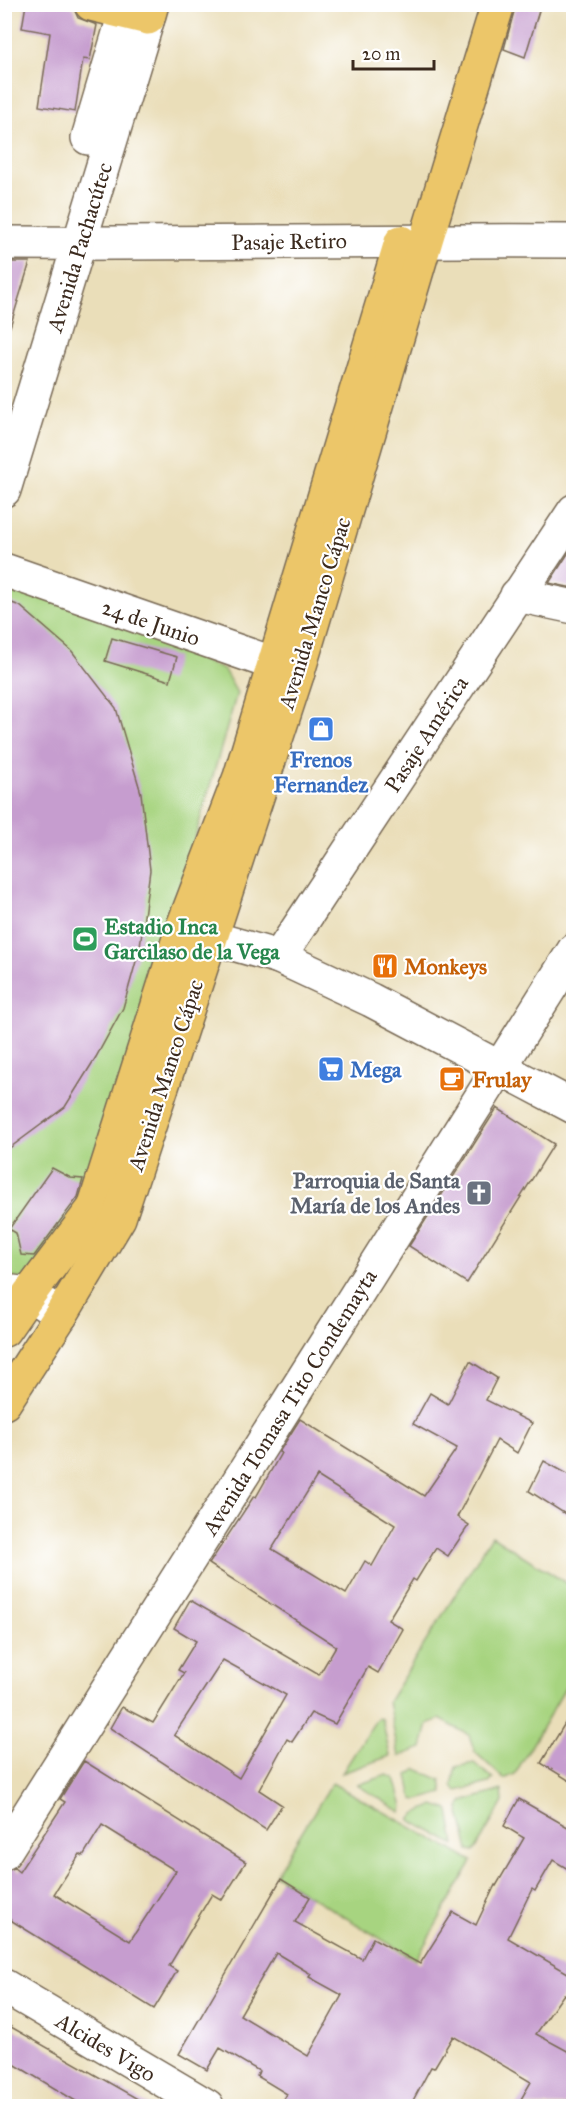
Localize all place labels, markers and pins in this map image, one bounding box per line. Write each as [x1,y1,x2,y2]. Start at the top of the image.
shop icon: Frenos Fernandez [306,714,336,744]
place label: Frenos Fernandez [274,746,369,798]
place label: Estadio Inca Garcilaso de la Vega [104,913,280,965]
sports icon: Estadio Inca Garcilaso de la Vega [70,924,100,954]
restaurant icon: Monkeys [370,951,400,981]
place label: Monkeys [404,953,487,980]
supermarket icon: Mega [316,1054,346,1084]
place label: Mega [350,1056,402,1083]
cafe icon: Frulay [437,1064,467,1094]
place label: Frulay [472,1066,533,1093]
place label: Parroquia de Santa María de los Andes [290,1167,461,1219]
church icon: Parroquia de Santa María de los Andes [464,1178,494,1208]

